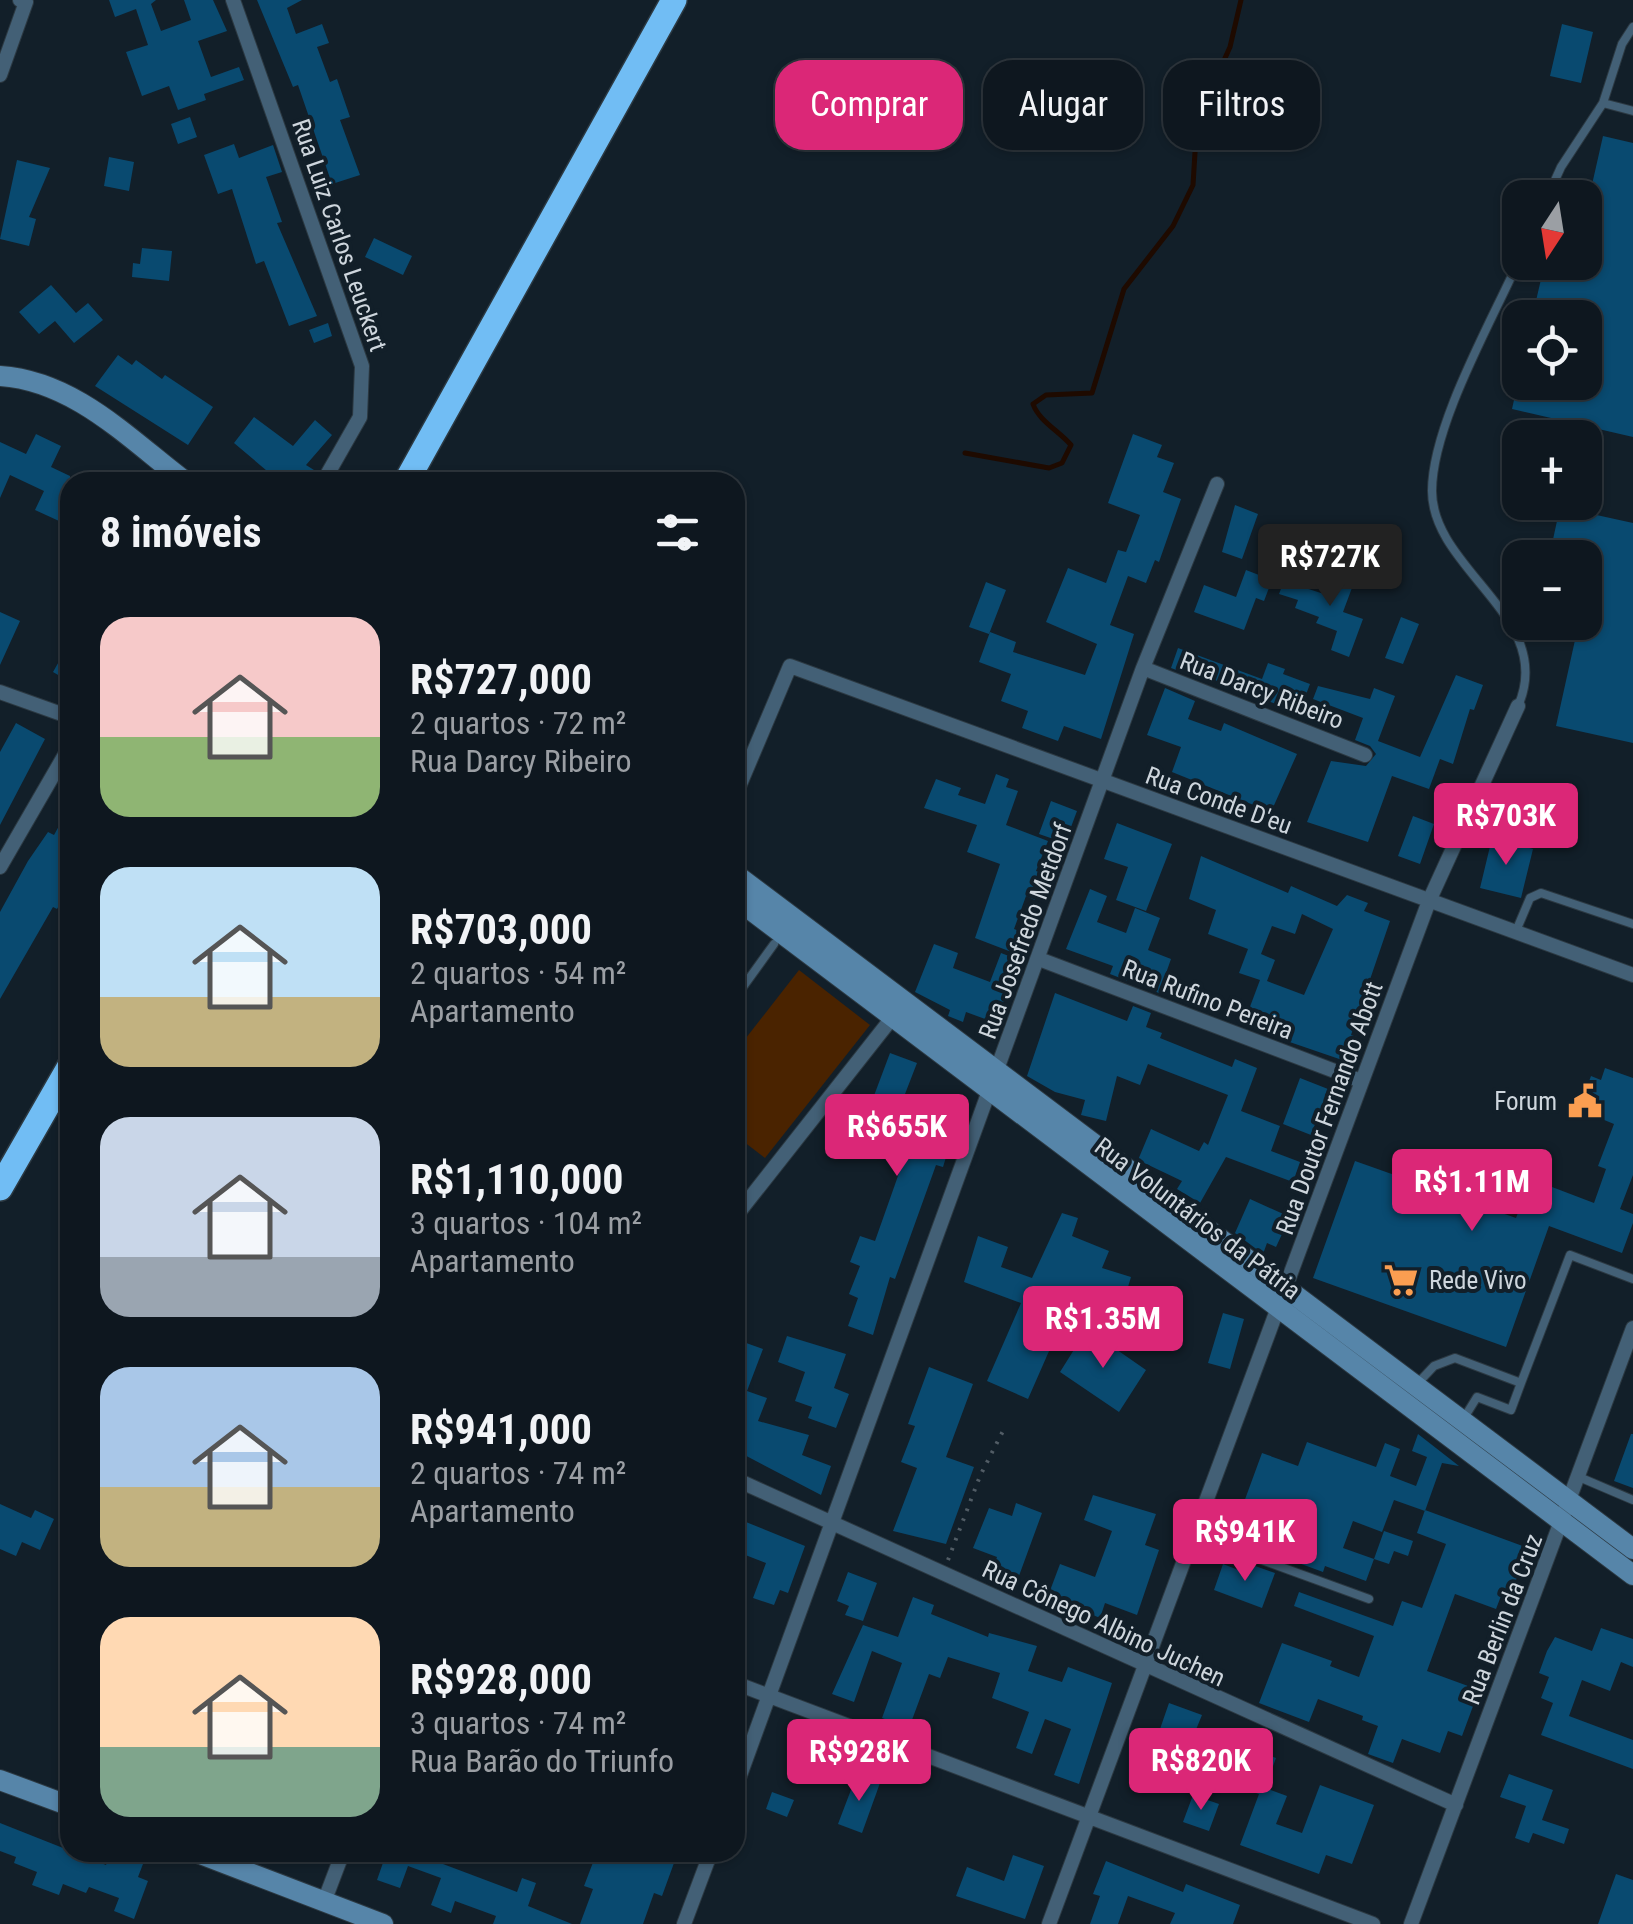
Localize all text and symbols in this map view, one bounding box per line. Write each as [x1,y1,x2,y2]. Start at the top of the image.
chip: Comprar [775,60,963,150]
chip: Alugar [983,60,1143,150]
chip: Filtros [1163,60,1320,150]
street label: Rua Luiz Carlos Leuckert [286,115,393,355]
north arrow [1502,180,1602,280]
map controls [1502,180,1602,640]
button: locate [1502,300,1602,400]
button: + [1502,420,1602,520]
icon: filters [650,505,705,560]
text: 8 imóveis [100,508,262,557]
pin: R$727K [1249,524,1411,609]
text: R$727K [1280,537,1380,575]
button: − [1502,540,1602,640]
street label: Rua Darcy Ribeiro [1176,646,1348,735]
text: R$727,000 [410,655,592,704]
icon: home [180,657,300,777]
text: 2 quartos · 72 m² [410,704,626,742]
text: Rua Darcy Ribeiro [410,742,632,780]
street label: Rua Conde D'eu [1142,761,1296,840]
pin: R$703K [1425,783,1587,868]
text: R$703K [1456,796,1556,834]
street label: Rua Josefredo Metdorf [973,819,1078,1043]
text: R$703,000 [410,905,592,954]
icon: home [180,907,300,1027]
text: 2 quartos · 54 m² [410,954,626,992]
street label: Rua Rufino Pereira [1118,954,1297,1045]
street label: Rua Doutor Fernando Abott [1270,978,1389,1239]
text: Apartamento [410,992,575,1030]
public building icon: Forum [1566,1082,1604,1120]
place label: Forum [1494,1087,1557,1116]
pin: R$655K [816,1094,978,1179]
text: R$655K [847,1107,947,1145]
street label: Rua Voluntários da Pátria [1089,1132,1306,1305]
pin: R$1.11M [1380,1149,1564,1234]
text: R$1,110,000 [410,1155,624,1204]
icon: home [180,1157,300,1277]
text: R$1.11M [1414,1162,1530,1200]
text: 3 quartos · 104 m² [410,1204,642,1242]
text: Apartamento [410,1242,575,1280]
supermarket icon: Rede Vivo [1382,1261,1420,1299]
place label: Rede Vivo [1429,1266,1527,1295]
pin: R$1.35M [1011,1286,1195,1371]
text: R$1.35M [1045,1299,1161,1337]
text: R$941,000 [410,1405,592,1454]
icon: home [180,1407,300,1527]
text: 2 quartos · 74 m² [410,1454,626,1492]
text: Apartamento [410,1492,575,1530]
pin: R$941K [1164,1499,1326,1584]
text: R$941K [1195,1512,1295,1550]
street label: Rua Berlin da Cruz [1457,1530,1548,1709]
street label: Rua Cônego Albino Juchen [978,1554,1230,1692]
text: R$928,000 [410,1655,592,1704]
icon: home [180,1657,300,1777]
text: 3 quartos · 74 m² [410,1704,626,1742]
pin: R$928K [778,1719,940,1804]
pin: R$820K [1120,1728,1282,1813]
text: R$928K [809,1732,909,1770]
text: R$820K [1151,1741,1251,1779]
text: Rua Barão do Triunfo [410,1742,674,1780]

